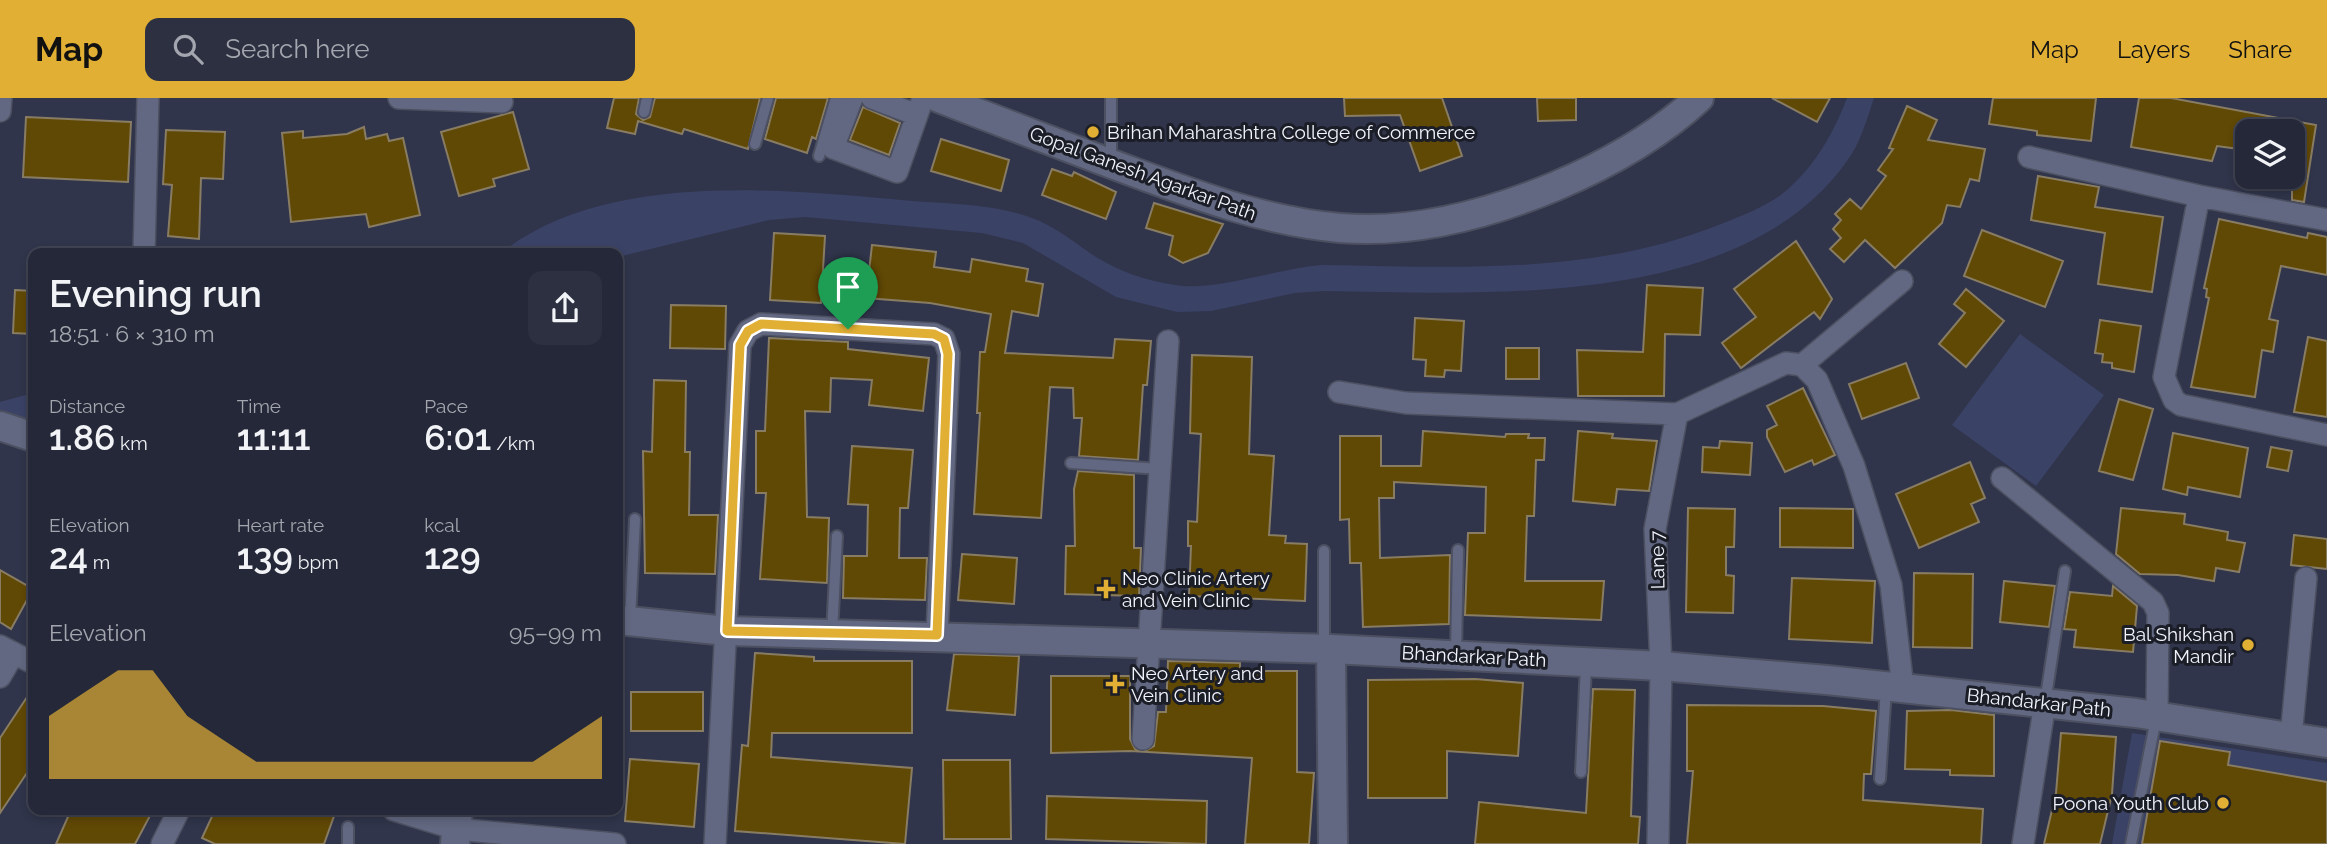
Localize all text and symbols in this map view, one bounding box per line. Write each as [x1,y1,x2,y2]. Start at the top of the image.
search box [145,18,635,81]
text: Map [35,30,103,69]
icon: search [169,30,207,68]
text: Search here [225,34,370,64]
text: Map [2030,35,2079,64]
text: Layers [2117,35,2190,64]
text: Share [2228,35,2292,64]
map controls [2235,119,2305,189]
button: layers [2235,119,2305,189]
place label: Brihan Maharashtra College of Commerce [1107,121,1475,143]
street label: Gopal Ganesh Agarkar Path [1027,122,1259,224]
marker: Brihan Maharashtra College of Commerce [1085,124,1101,140]
pin [818,257,878,329]
icon: arrive [829,268,867,306]
text: Evening run [49,271,262,316]
button: share [528,271,602,345]
text: 18:51 · 6 × 310 m [49,320,215,347]
text: Distance [49,395,125,417]
text: Time [237,395,281,417]
text: Pace [424,395,468,417]
text: 1.86 [49,417,115,458]
text: 11:11 [237,417,310,458]
text: 6:01 [424,417,491,458]
text: km [115,432,148,454]
text: /km [491,432,535,454]
text: Elevation [49,514,130,536]
text: Heart rate [237,514,324,536]
text: kcal [424,514,460,536]
street label: Lane 7 [1645,530,1669,590]
text: 24 [49,536,88,577]
text: 139 [237,536,293,577]
text: 129 [424,536,481,577]
text: m [88,551,110,573]
text: bpm [293,551,339,573]
place label: Neo Clinic Artery and Vein Clinic [1122,567,1270,611]
marker: Neo Clinic Artery and Vein Clinic [1096,579,1116,599]
text: Elevation [49,619,147,646]
text: 95–99 m [509,619,602,646]
place label: Bal Shikshan Mandir [2123,623,2234,667]
marker: Bal Shikshan Mandir [2240,637,2256,653]
street label: Bhandarkar Path [1401,641,1547,671]
place label: Neo Artery and Vein Clinic [1131,662,1264,706]
marker: Neo Artery and Vein Clinic [1105,674,1125,694]
street label: Bhandarkar Path [1966,683,2112,721]
place label: Poona Youth Club [2052,792,2209,814]
marker: Poona Youth Club [2215,795,2231,811]

